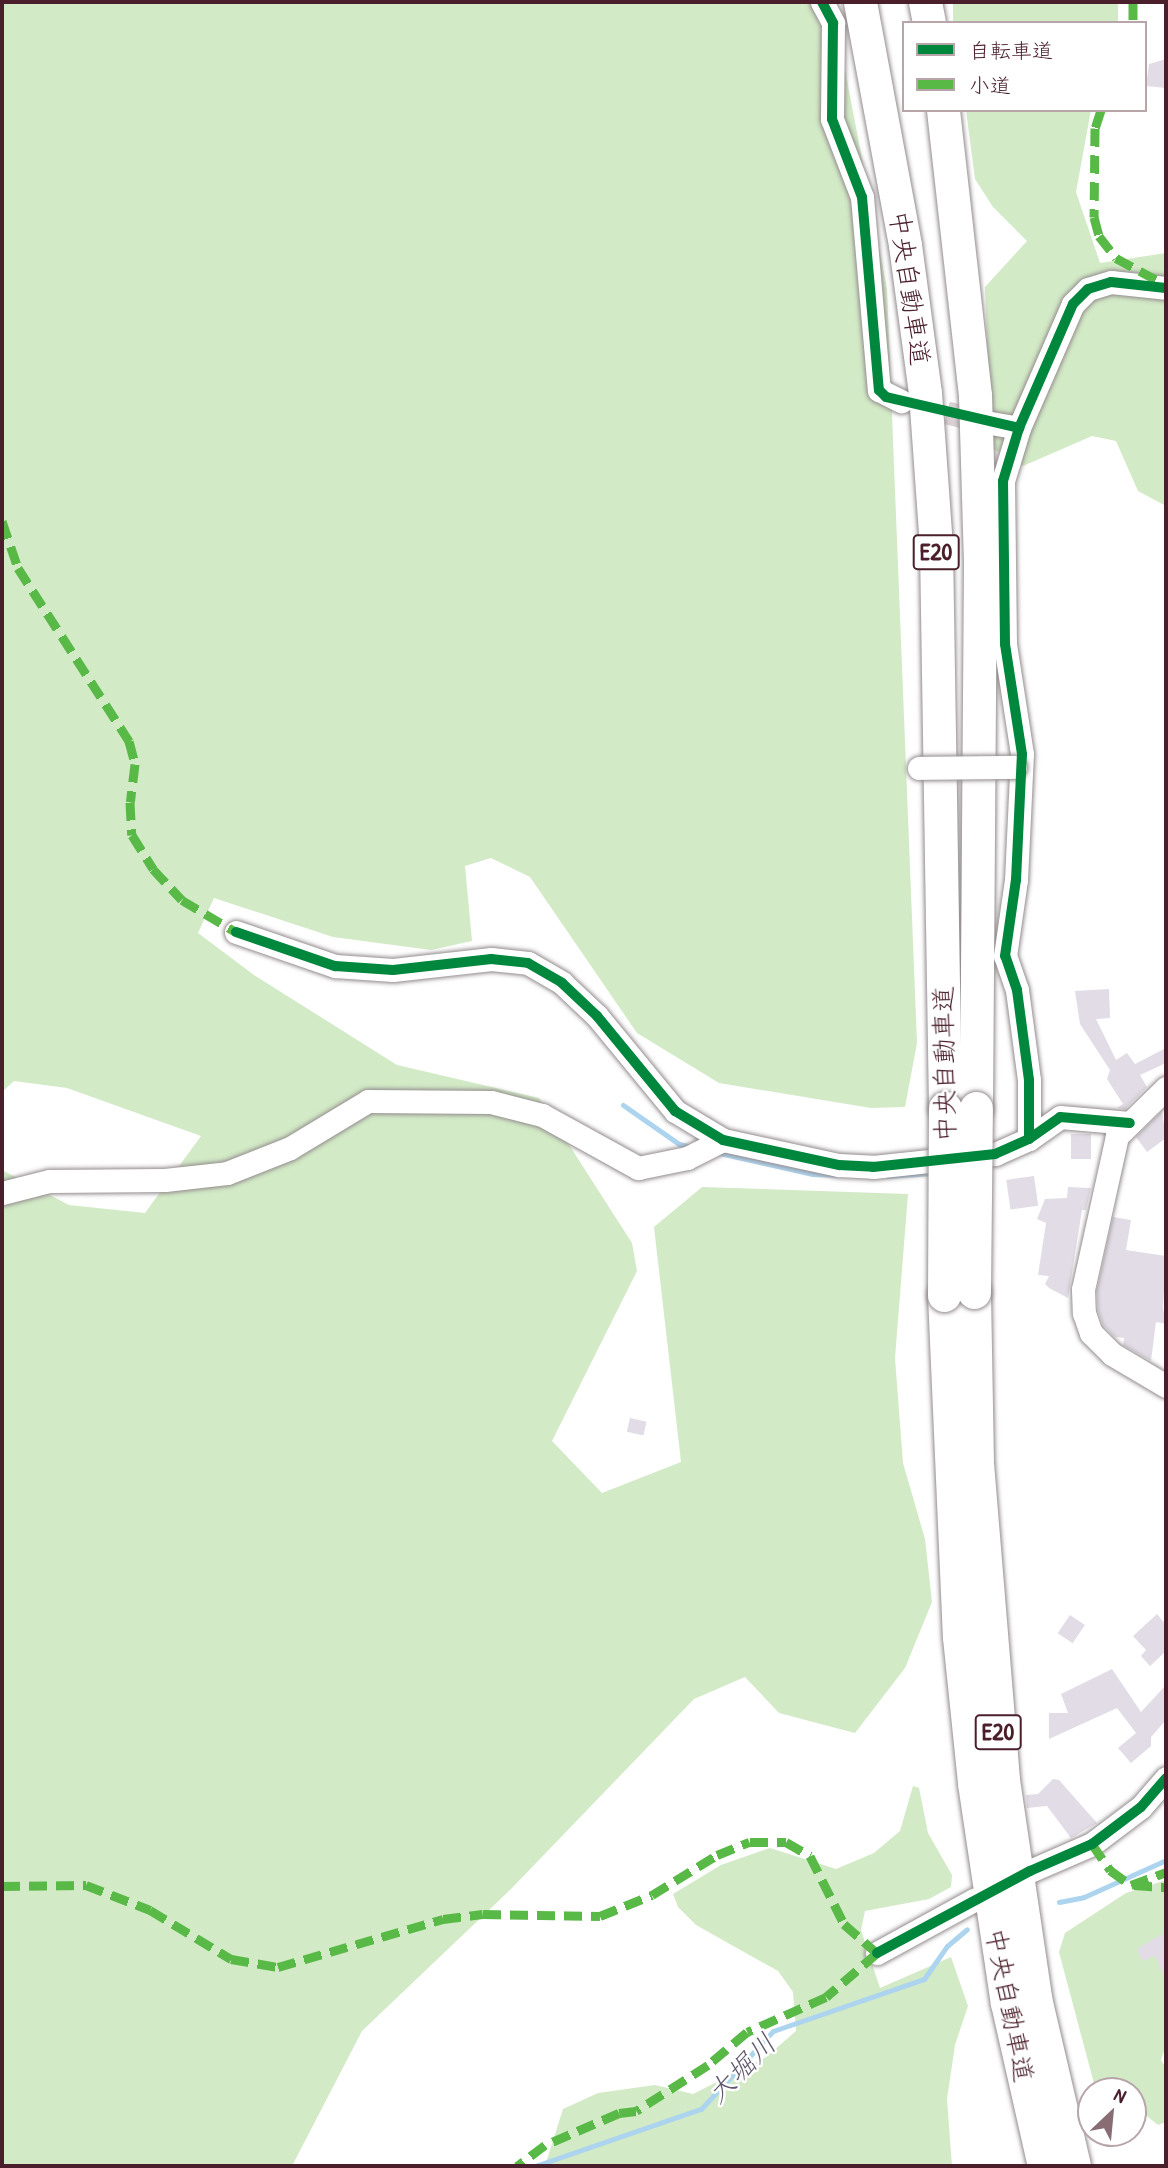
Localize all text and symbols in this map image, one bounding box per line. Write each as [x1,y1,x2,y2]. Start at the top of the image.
legend [902,21,1147,112]
text: 自転車道 [969,36,1053,65]
text: 小道 [969,71,1011,100]
street label: 中央自動車道 [884,209,936,367]
road number: E20 [912,532,960,572]
street label: 中央自動車道 [927,986,961,1142]
road number: E20 [974,1712,1023,1752]
street label: 中央自動車道 [980,1925,1040,2085]
water label: 大堀川 [699,2026,783,2110]
north arrow [1077,2077,1147,2147]
text: N [1110,2081,1131,2109]

